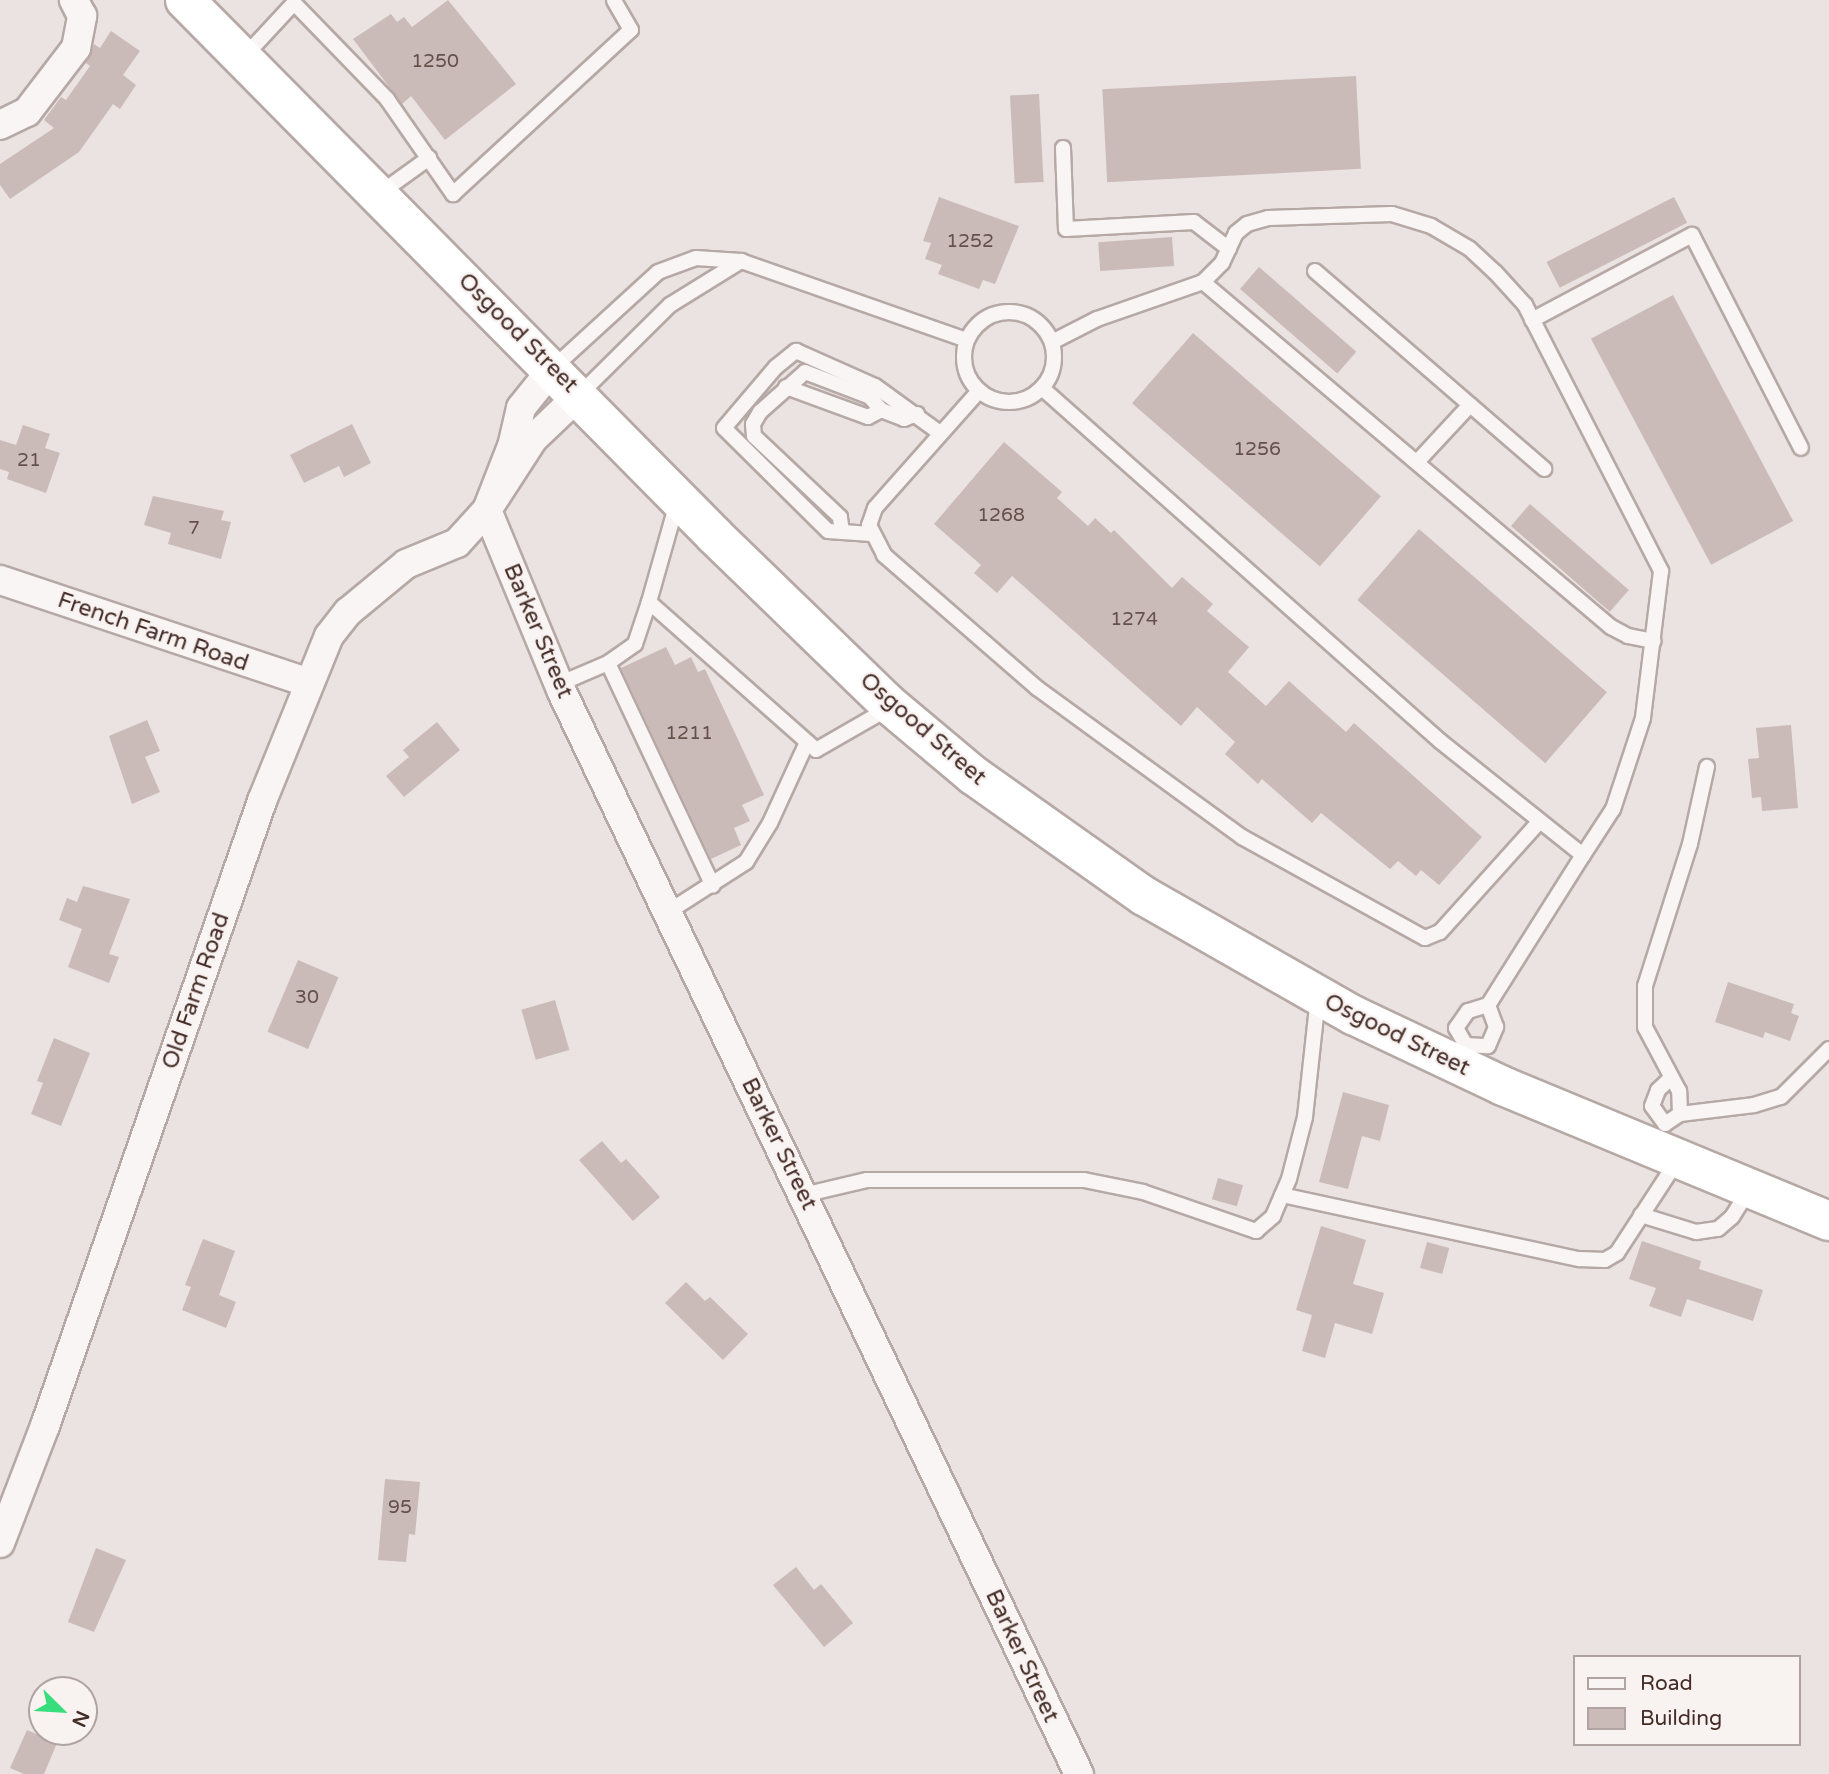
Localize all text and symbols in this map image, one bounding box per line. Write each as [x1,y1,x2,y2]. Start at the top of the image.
house number: 1250 [411,51,459,73]
house number: 1252 [946,231,994,253]
street label: Osgood Street [452,267,584,399]
house number: 1256 [1233,439,1281,461]
house number: 21 [17,450,41,472]
house number: 1268 [977,505,1025,527]
house number: 7 [188,518,200,540]
street label: Barker Street [497,560,579,702]
street label: French Farm Road [54,586,252,678]
house number: 1274 [1110,609,1158,631]
street label: Osgood Street [854,667,992,791]
house number: 1211 [665,723,713,745]
street label: Old Farm Road [156,909,236,1073]
house number: 30 [295,987,319,1009]
street label: Osgood Street [1320,988,1474,1082]
street label: Barker Street [735,1073,823,1215]
house number: 95 [388,1497,412,1519]
street label: Barker Street [979,1585,1065,1727]
legend [1574,1655,1801,1746]
text: Road [1640,1671,1693,1696]
north arrow [28,1676,98,1746]
text: Building [1640,1706,1722,1731]
text: N [67,1707,94,1730]

